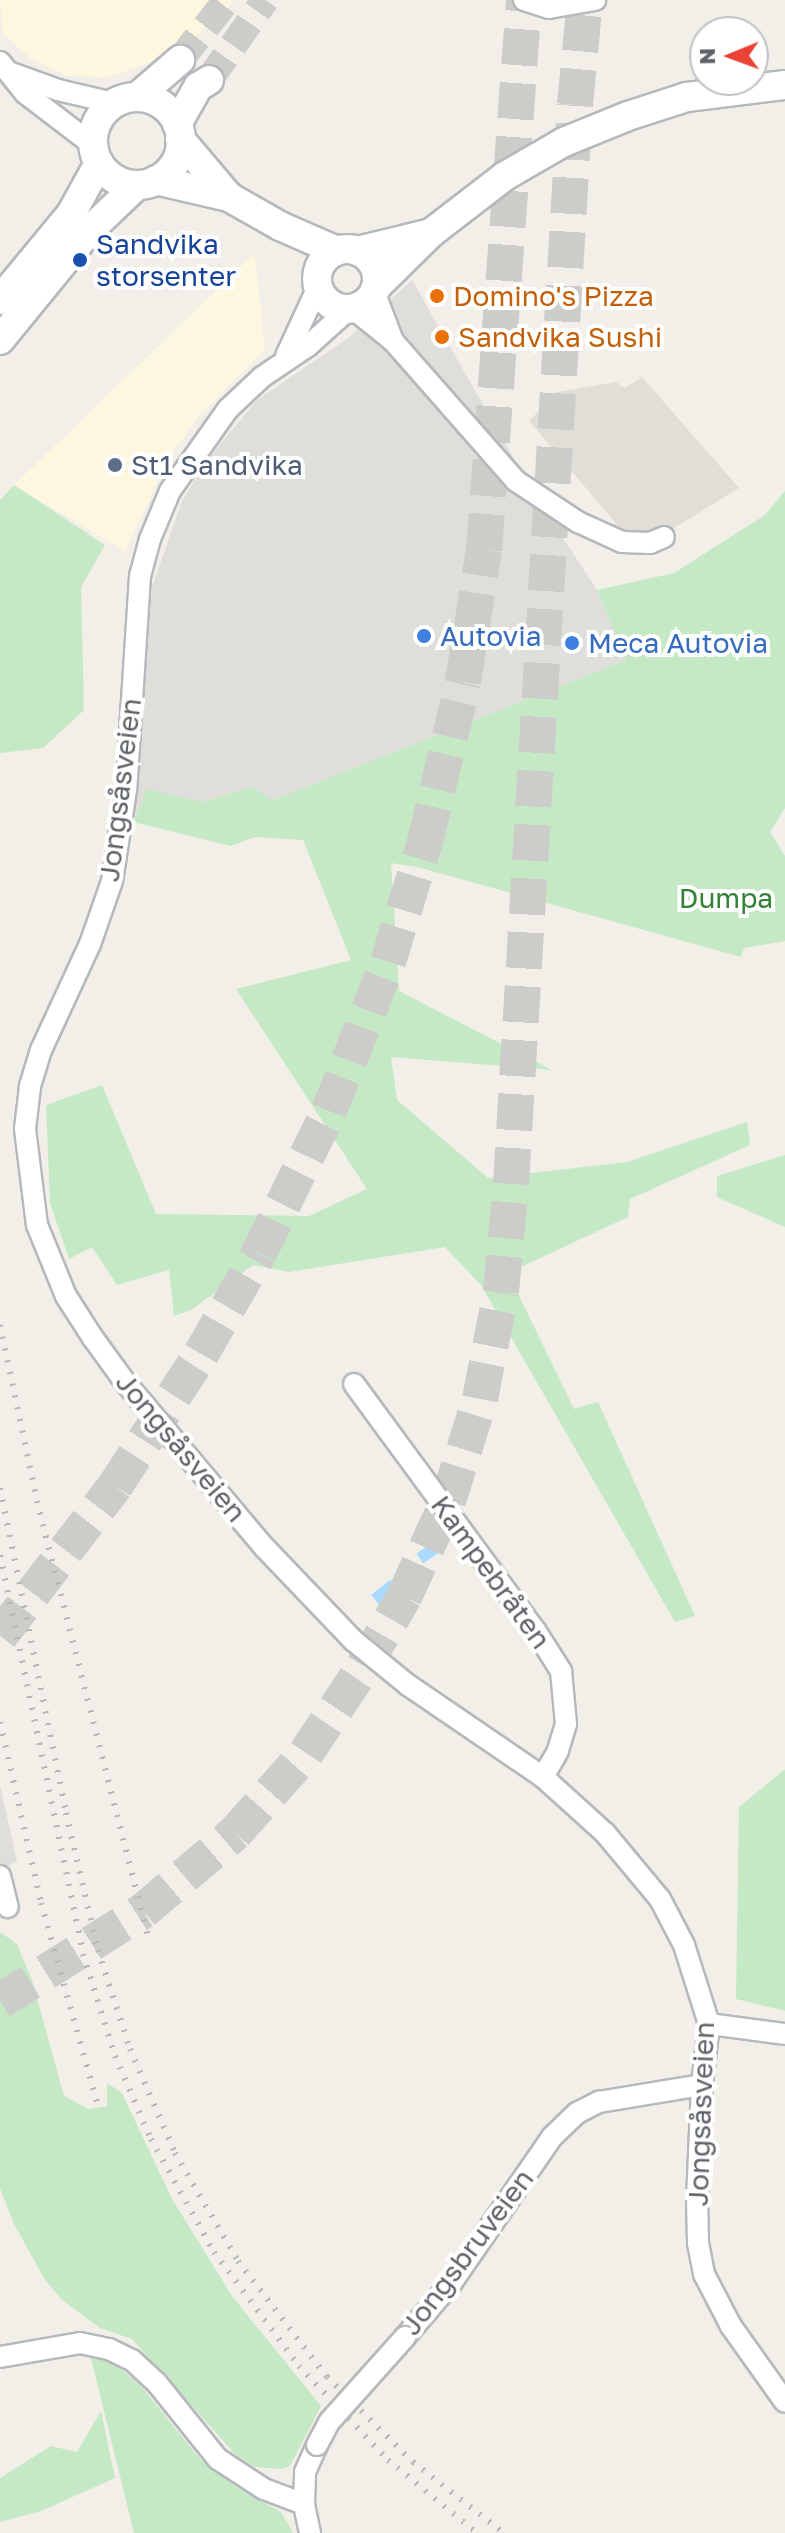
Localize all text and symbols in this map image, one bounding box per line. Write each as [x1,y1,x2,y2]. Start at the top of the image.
north arrow [689,16,769,96]
text: N [693,48,720,65]
place label: Sandvika storsenter [96,227,236,293]
marker: Sandvika storsenter [71,251,89,269]
place label: Domino's Pizza [453,279,654,313]
marker: Domino's Pizza [428,287,446,305]
place label: Sandvika Sushi [458,320,662,354]
marker: Sandvika Sushi [433,328,451,346]
place label: St1 Sandvika [131,448,303,482]
marker: St1 Sandvika [106,456,124,474]
place label: Autovia [440,619,542,653]
place label: Meca Autovia [588,626,768,660]
marker: Autovia [415,627,433,645]
marker: Meca Autovia [563,634,581,652]
street label: Jongsåsveien [92,696,148,884]
park label: Dumpa [679,881,773,915]
street label: Jongsåsveien [109,1365,253,1529]
street label: Kampebråten [424,1489,558,1655]
street label: Jongsåsveien [681,2021,721,2207]
street label: Jongsbruveien [394,2162,540,2342]

